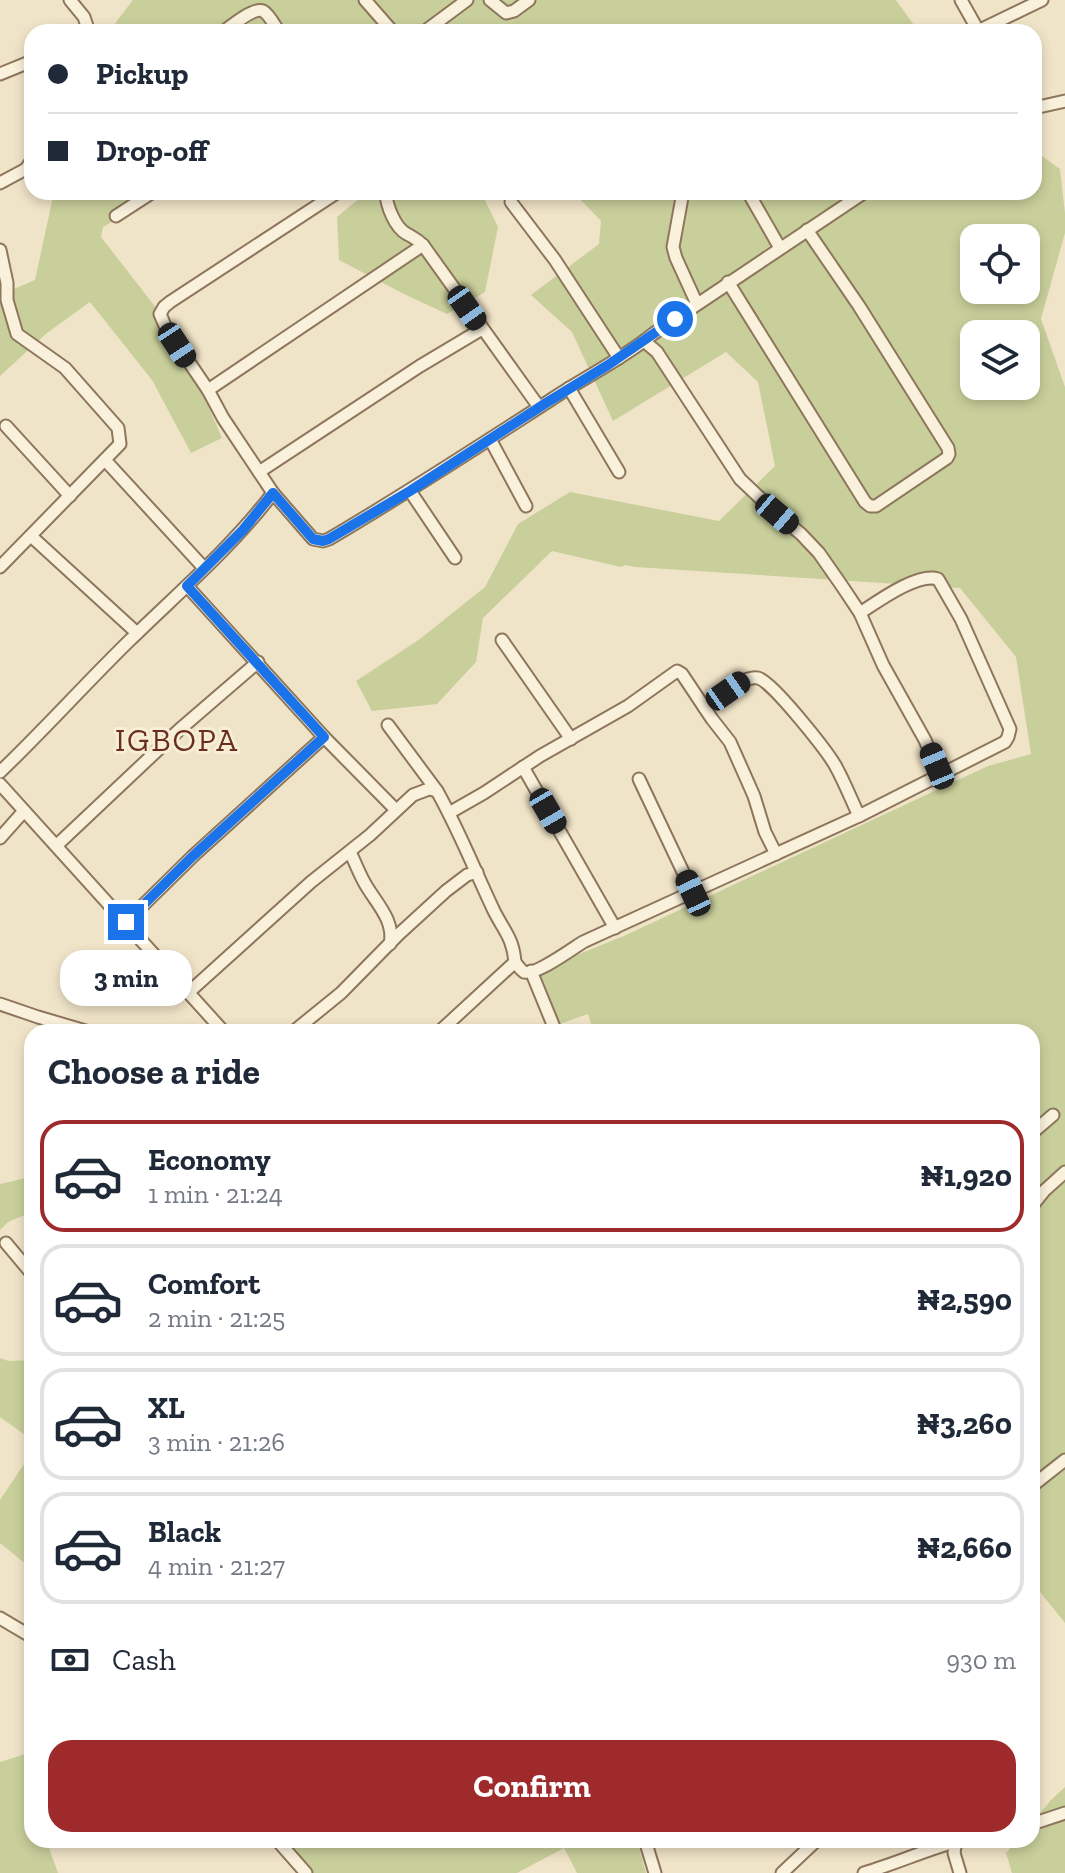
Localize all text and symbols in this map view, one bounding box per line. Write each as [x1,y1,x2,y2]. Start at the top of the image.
text: Pickup [96,56,188,92]
text: Drop-off [96,133,208,169]
map controls [960,224,1040,400]
button: locate [960,224,1040,304]
car [443,281,491,335]
route start [657,301,693,337]
car [154,318,200,372]
button: layers [960,320,1040,400]
car [751,489,803,539]
car [701,667,755,715]
district label: IGBOPA [115,721,239,759]
car [917,739,957,793]
car [526,784,570,838]
car [672,866,714,920]
route end [108,904,144,940]
callout: 3 min [60,950,192,1006]
text: 3 min [94,962,158,994]
text: Choose a ride [48,1050,260,1093]
icon: car [52,1140,124,1212]
text: Economy [148,1142,271,1178]
text: ₦1,920 [920,1158,1012,1194]
text: 1 min · 21:24 [148,1178,283,1210]
icon: car [52,1264,124,1336]
text: Comfort [148,1266,260,1302]
text: ₦2,590 [917,1282,1012,1318]
text: 2 min · 21:25 [148,1302,285,1334]
icon: car [52,1388,124,1460]
text: XL [148,1390,185,1426]
text: ₦3,260 [916,1406,1012,1442]
text: 3 min · 21:26 [148,1426,285,1458]
icon: car [52,1512,124,1584]
text: Black [148,1514,221,1550]
text: ₦2,660 [917,1530,1012,1566]
text: 4 min · 21:27 [148,1550,285,1582]
icon: cash [48,1638,92,1682]
text: Cash [112,1642,176,1678]
text: 930 m [946,1644,1016,1676]
button: Confirm [48,1740,1016,1832]

